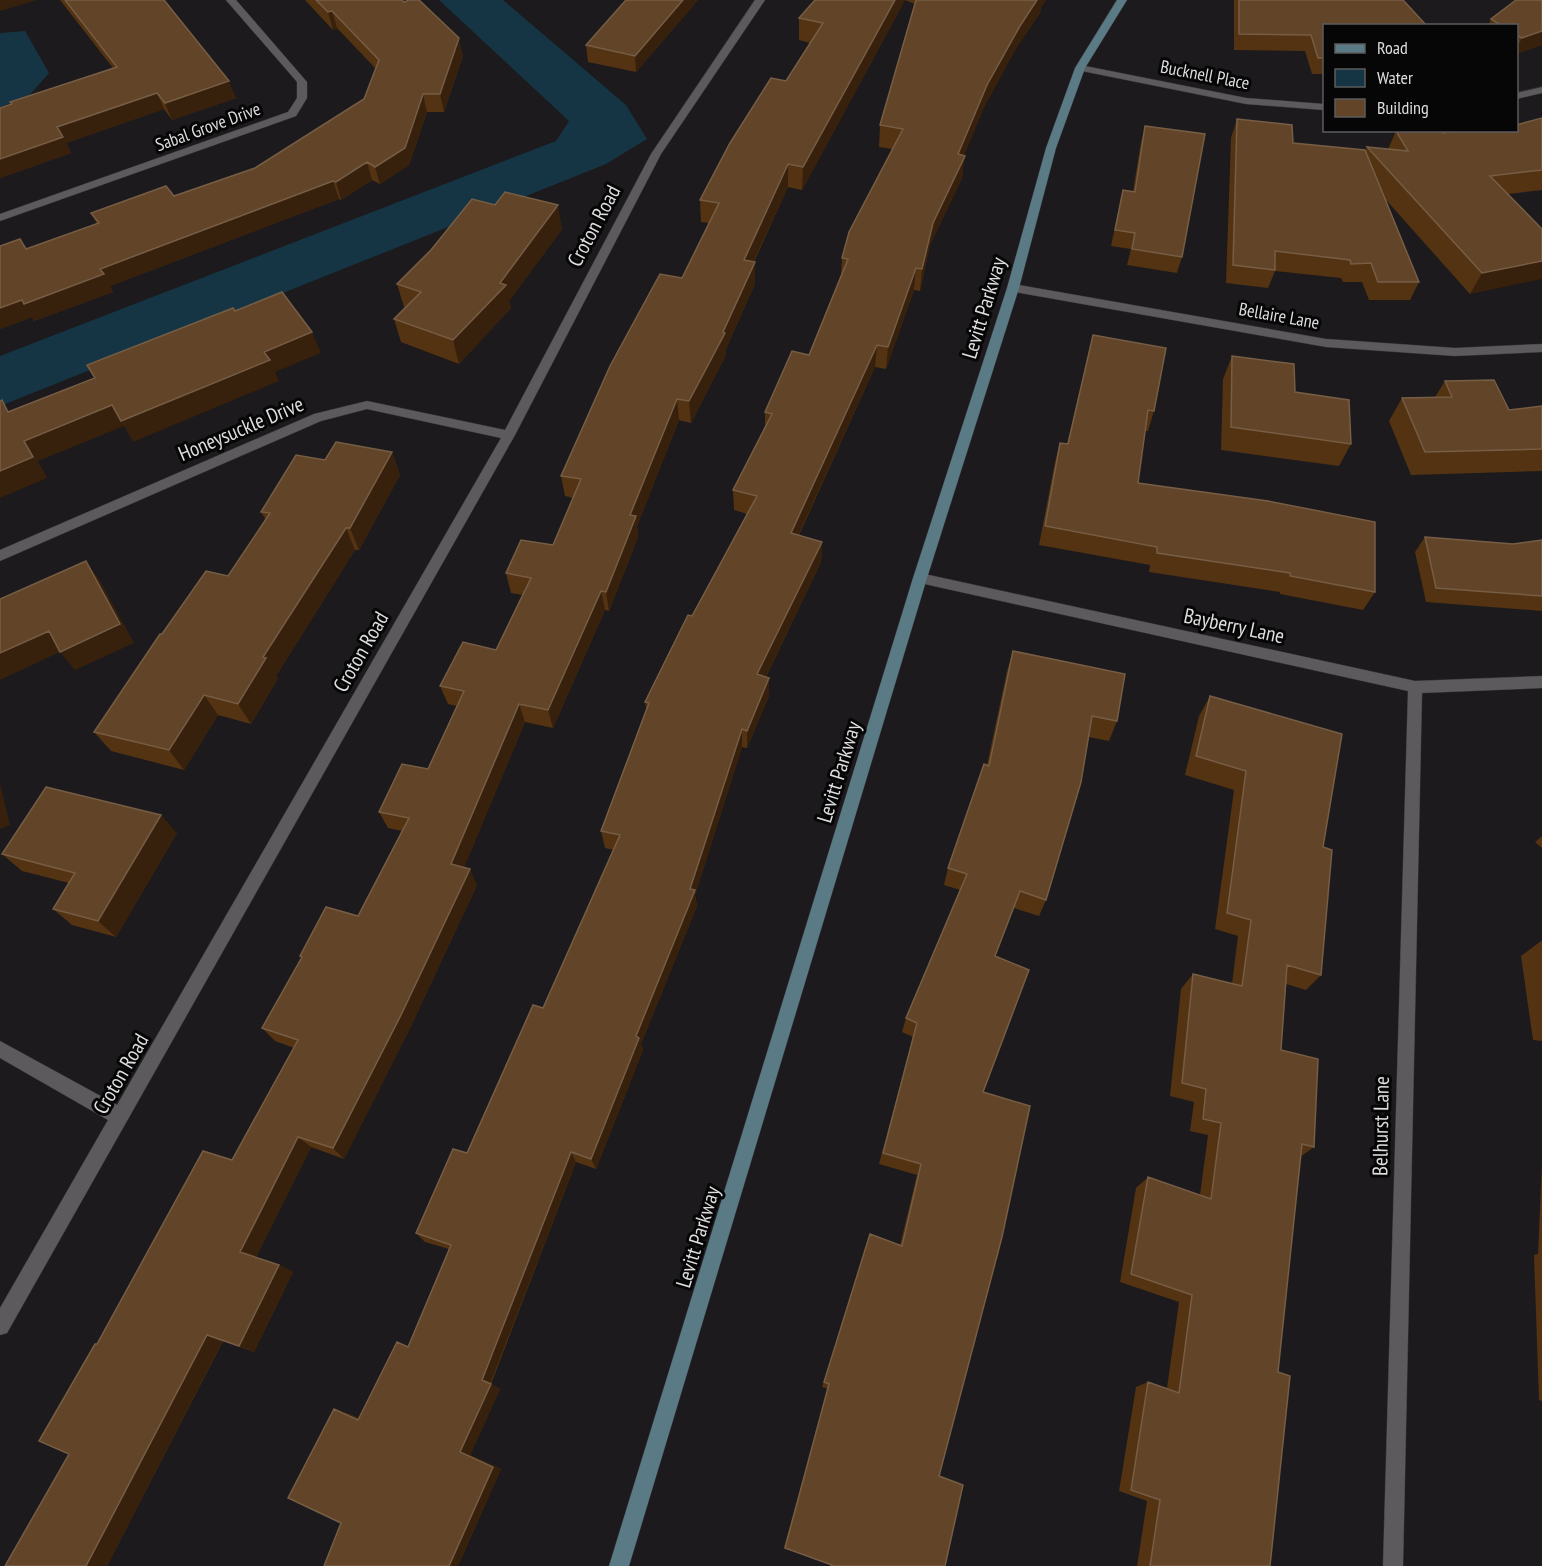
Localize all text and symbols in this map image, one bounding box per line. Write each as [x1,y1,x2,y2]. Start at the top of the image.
legend [1323,24,1518,132]
text: Road [1377,36,1408,59]
street label: Bucknell Place [1159,55,1252,94]
text: Water [1377,66,1413,89]
text: Building [1377,96,1429,119]
street label: Sabal Grove Drive [152,97,264,156]
street label: Croton Road [561,180,626,271]
street label: Levitt Parkway [955,254,1012,362]
street label: Bellaire Lane [1237,297,1321,334]
street label: Honeysuckle Drive [174,390,308,467]
street label: Bayberry Lane [1181,602,1287,649]
street label: Croton Road [327,607,394,697]
street label: Levitt Parkway [810,718,867,826]
street label: Croton Road [87,1029,154,1119]
street label: Belhurst Lane [1366,1076,1395,1176]
street label: Levitt Parkway [669,1183,726,1291]

